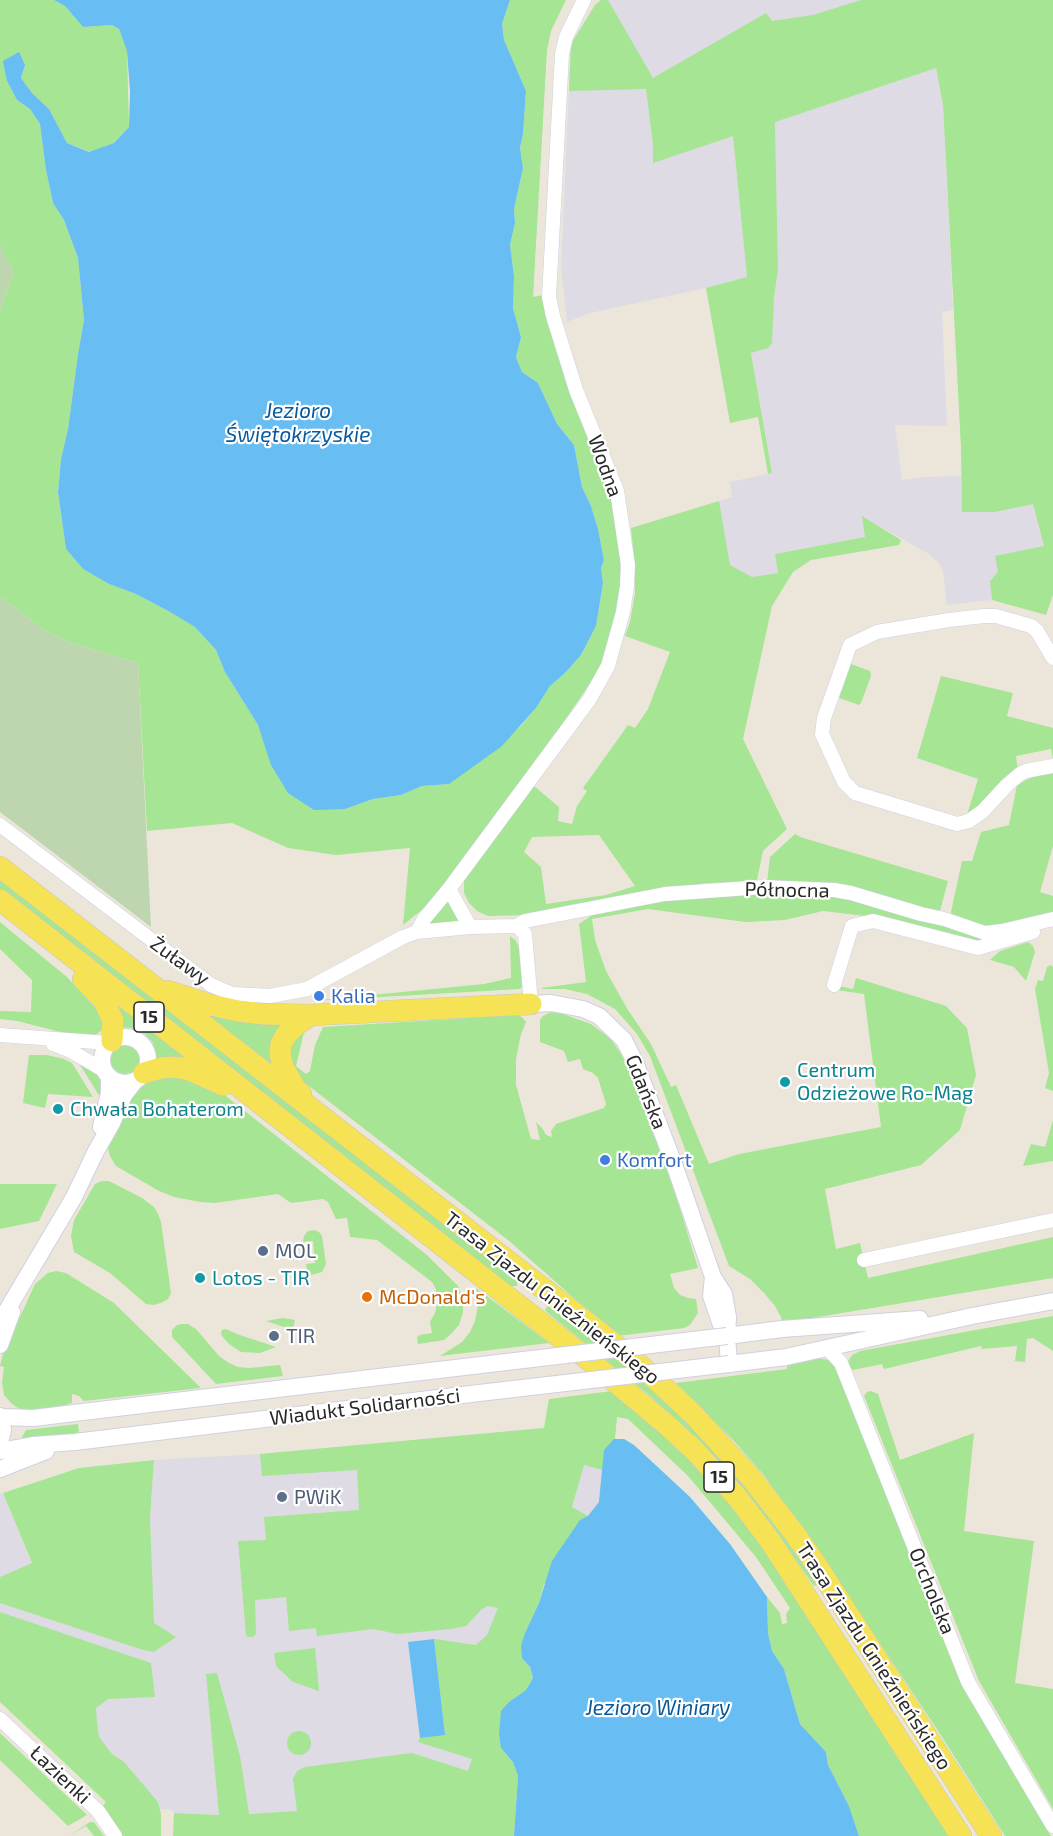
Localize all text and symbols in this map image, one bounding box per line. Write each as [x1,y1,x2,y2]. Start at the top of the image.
water label: Jezioro Świętokrzyskie [226,398,370,448]
street label: Wodna [583,432,627,500]
street label: Północna [744,877,830,903]
street label: Żuławy [146,932,214,990]
place label: Kalia [331,984,376,1008]
marker: Kalia [312,989,326,1003]
road number: 15 [134,1002,164,1032]
street label: Gdańska [620,1051,672,1133]
place label: Centrum Odzieżowe Ro-Mag [797,1058,973,1105]
marker: Centrum Odzieżowe Ro-Mag [778,1075,792,1089]
place label: Chwała Bohaterom [70,1097,244,1121]
marker: Chwała Bohaterom [51,1102,65,1116]
place label: Komfort [617,1148,692,1172]
marker: Komfort [598,1153,612,1167]
street label: Trasa Zjazdu Gnieźnieńskiego [440,1206,664,1390]
place label: MOL [275,1239,316,1263]
marker: MOL [256,1244,270,1258]
place label: Lotos - TIR [212,1266,310,1290]
marker: Lotos - TIR [193,1271,207,1285]
place label: McDonald's [379,1285,485,1309]
marker: McDonald's [360,1290,374,1304]
place label: TIR [286,1324,315,1348]
marker: TIR [267,1329,281,1343]
street label: Wiadukt Solidarności [268,1383,462,1431]
road number: 15 [704,1462,734,1492]
place label: PWiK [294,1485,342,1509]
marker: PWiK [275,1490,289,1504]
street label: Trasa Zjazdu Gnieźnieńskiego [791,1538,957,1774]
street label: Orcholska [904,1544,960,1638]
water label: Jezioro Winiary [586,1695,730,1721]
street label: Łazienki [25,1741,95,1809]

